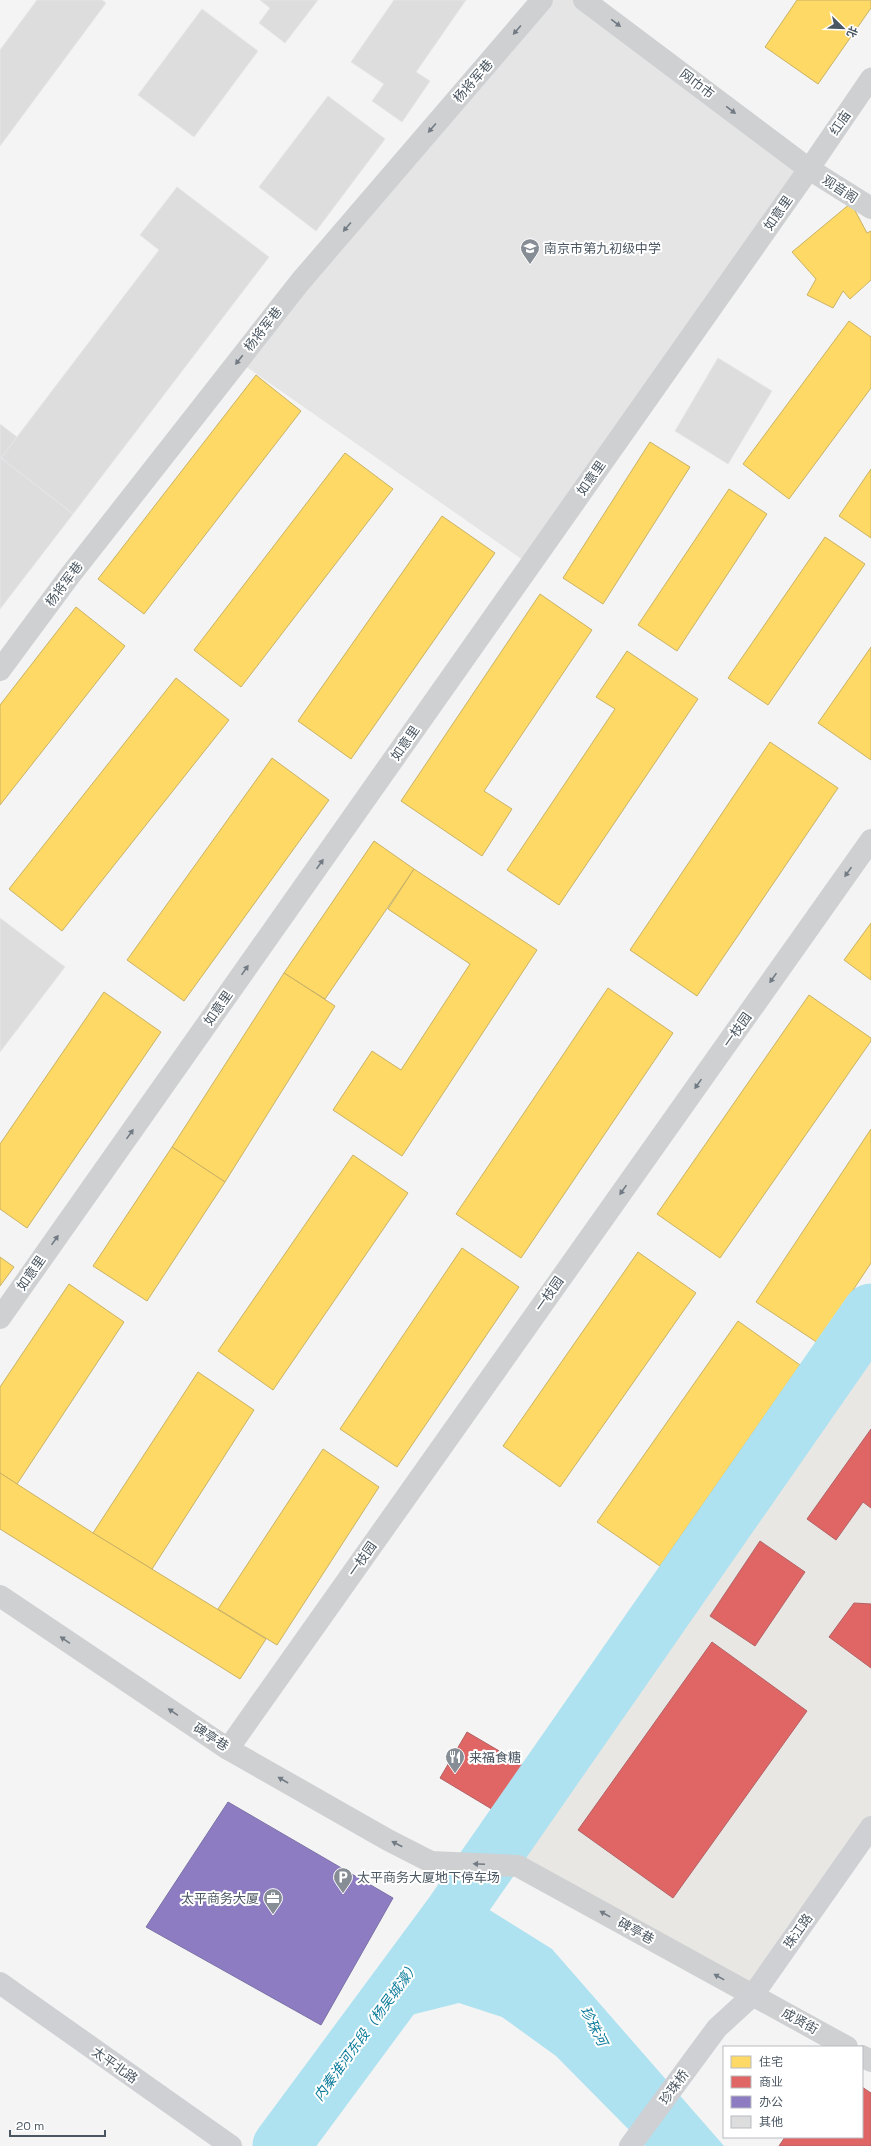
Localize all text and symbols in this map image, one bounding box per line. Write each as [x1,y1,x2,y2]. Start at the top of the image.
north arrow [823,8,863,48]
one-way arrow [610,19,621,28]
text: 北 [844,24,861,40]
one-way arrow [513,25,522,34]
street label: 杨将军巷 [450,56,496,106]
street label: 网巾市 [676,65,718,103]
one-way arrow [725,106,736,114]
street label: 红庙 [826,107,854,139]
one-way arrow [428,123,437,133]
street label: 观音阁 [819,171,861,207]
street label: 如意里 [760,192,796,234]
one-way arrow [343,221,352,232]
school or university icon: 南京市第九初级中学 [519,237,541,265]
place label: 南京市第九初级中学 [544,240,661,257]
street label: 杨将军巷 [240,303,286,355]
one-way arrow [234,354,243,365]
street label: 如意里 [573,457,609,499]
street label: 杨将军巷 [42,558,86,610]
street label: 如意里 [387,722,423,764]
one-way arrow [316,859,324,869]
one-way arrow [845,867,853,877]
one-way arrow [241,965,249,975]
one-way arrow [769,973,777,983]
street label: 如意里 [200,987,236,1029]
street label: 一枝园 [719,1009,755,1051]
one-way arrow [694,1079,702,1089]
one-way arrow [126,1128,134,1139]
one-way arrow [619,1185,627,1195]
one-way arrow [51,1235,59,1245]
street label: 如意里 [13,1252,49,1294]
street label: 一枝园 [531,1273,567,1315]
street label: 一枝园 [344,1538,380,1580]
one-way arrow [60,1636,70,1644]
one-way arrow [168,1708,178,1716]
street label: 碑亭巷 [190,1719,232,1755]
restaurant icon: 来福食糖 [444,1746,466,1774]
place label: 来福食糖 [469,1749,521,1766]
one-way arrow [277,1777,289,1784]
one-way arrow [391,1841,402,1847]
one-way arrow [473,1861,485,1868]
parking icon: 太平商务大厦地下停车场 [332,1866,354,1894]
place label: 太平商务大厦地下停车场 [357,1869,500,1886]
office icon: 太平商务大厦 [262,1887,284,1915]
place label: 太平商务大厦 [181,1890,259,1907]
street label: 珠江路 [780,1910,816,1952]
one-way arrow [599,1911,611,1917]
street label: 碑亭巷 [615,1914,657,1948]
water label: 内秦淮河东段（杨吴城濠） [309,1958,423,2104]
one-way arrow [713,1973,725,1980]
water label: 珍珠河 [576,2003,613,2051]
street label: 成贤街 [779,2004,821,2038]
street label: 太平北路 [89,2043,141,2087]
legend [723,2046,863,2138]
text: 住宅 [759,2054,783,2070]
street label: 珍珠桥 [656,2066,692,2108]
text: 商业 [759,2074,783,2090]
text: 办公 [759,2094,783,2110]
scale bar [10,2112,105,2138]
text: 其他 [759,2114,783,2130]
text: 20 m [16,2118,44,2134]

